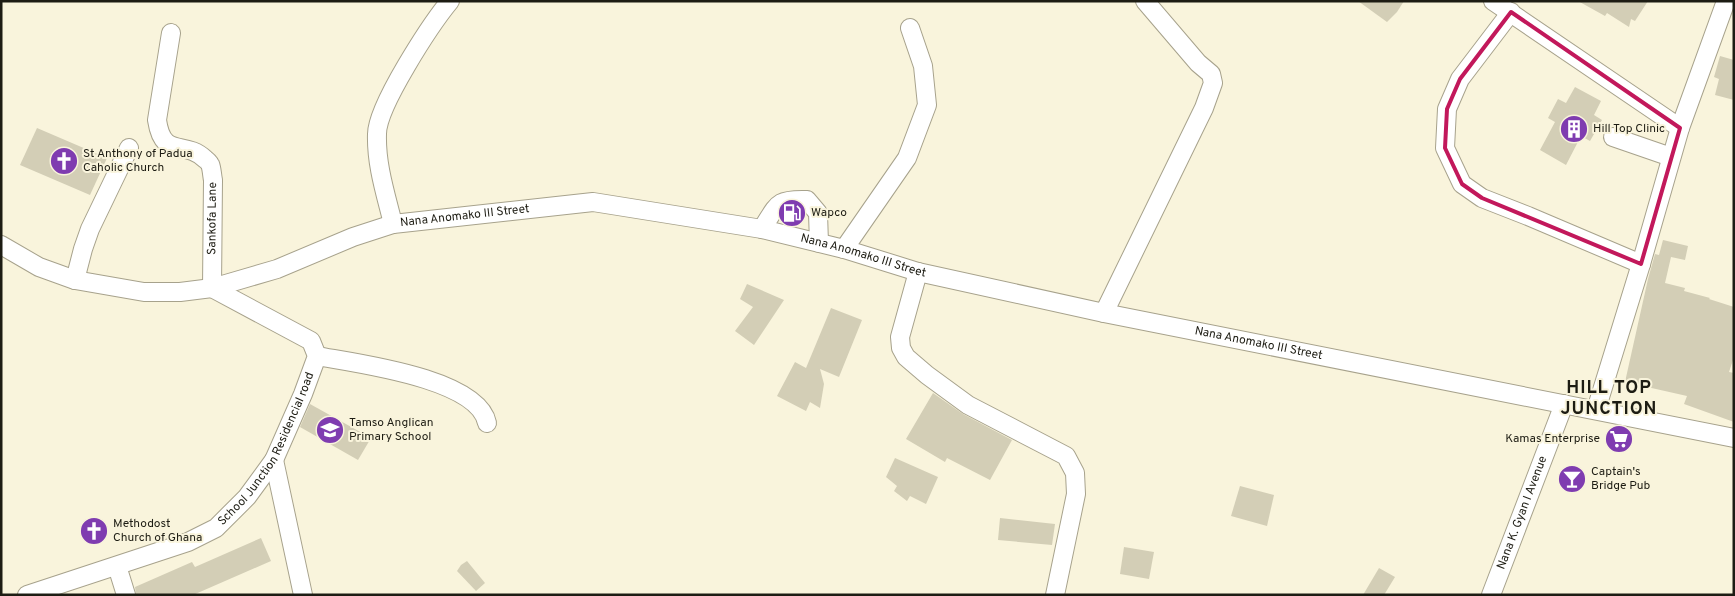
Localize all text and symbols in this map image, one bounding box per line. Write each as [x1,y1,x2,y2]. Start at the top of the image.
building icon: Hill Top Clinic [1559,114,1589,144]
place label: Hill Top Clinic [1593,121,1665,137]
church icon: St Anthony of Padua Caholic Church [49,146,79,176]
place label: St Anthony of Padua Caholic Church [83,146,193,176]
street label: Sankofa Lane [204,182,221,255]
fuel station icon: Wapco [777,198,807,228]
street label: Nana Anomako III Street [399,201,530,231]
place label: Wapco [811,205,847,221]
street label: Nana Anomako III Street [799,231,928,282]
street label: Nana Anomako III Street [1193,323,1324,364]
street label: School Junction Residencial road [215,370,318,529]
district label: HILL TOP JUNCTION [1561,377,1658,421]
school or university icon: Tamso Anglican Primary School [315,415,345,445]
place label: Tamso Anglican Primary School [349,415,434,445]
supermarket icon: Kamas Enterprise [1604,424,1634,454]
place label: Kamas Enterprise [1505,431,1600,447]
street label: Nana K. Gyan I Avenue [1493,454,1551,572]
bar icon: Captain's Bridge Pub [1557,464,1587,494]
place label: Captain's Bridge Pub [1591,464,1650,494]
church icon: Methodost Church of Ghana [79,516,109,546]
place label: Methodost Church of Ghana [113,516,202,546]

